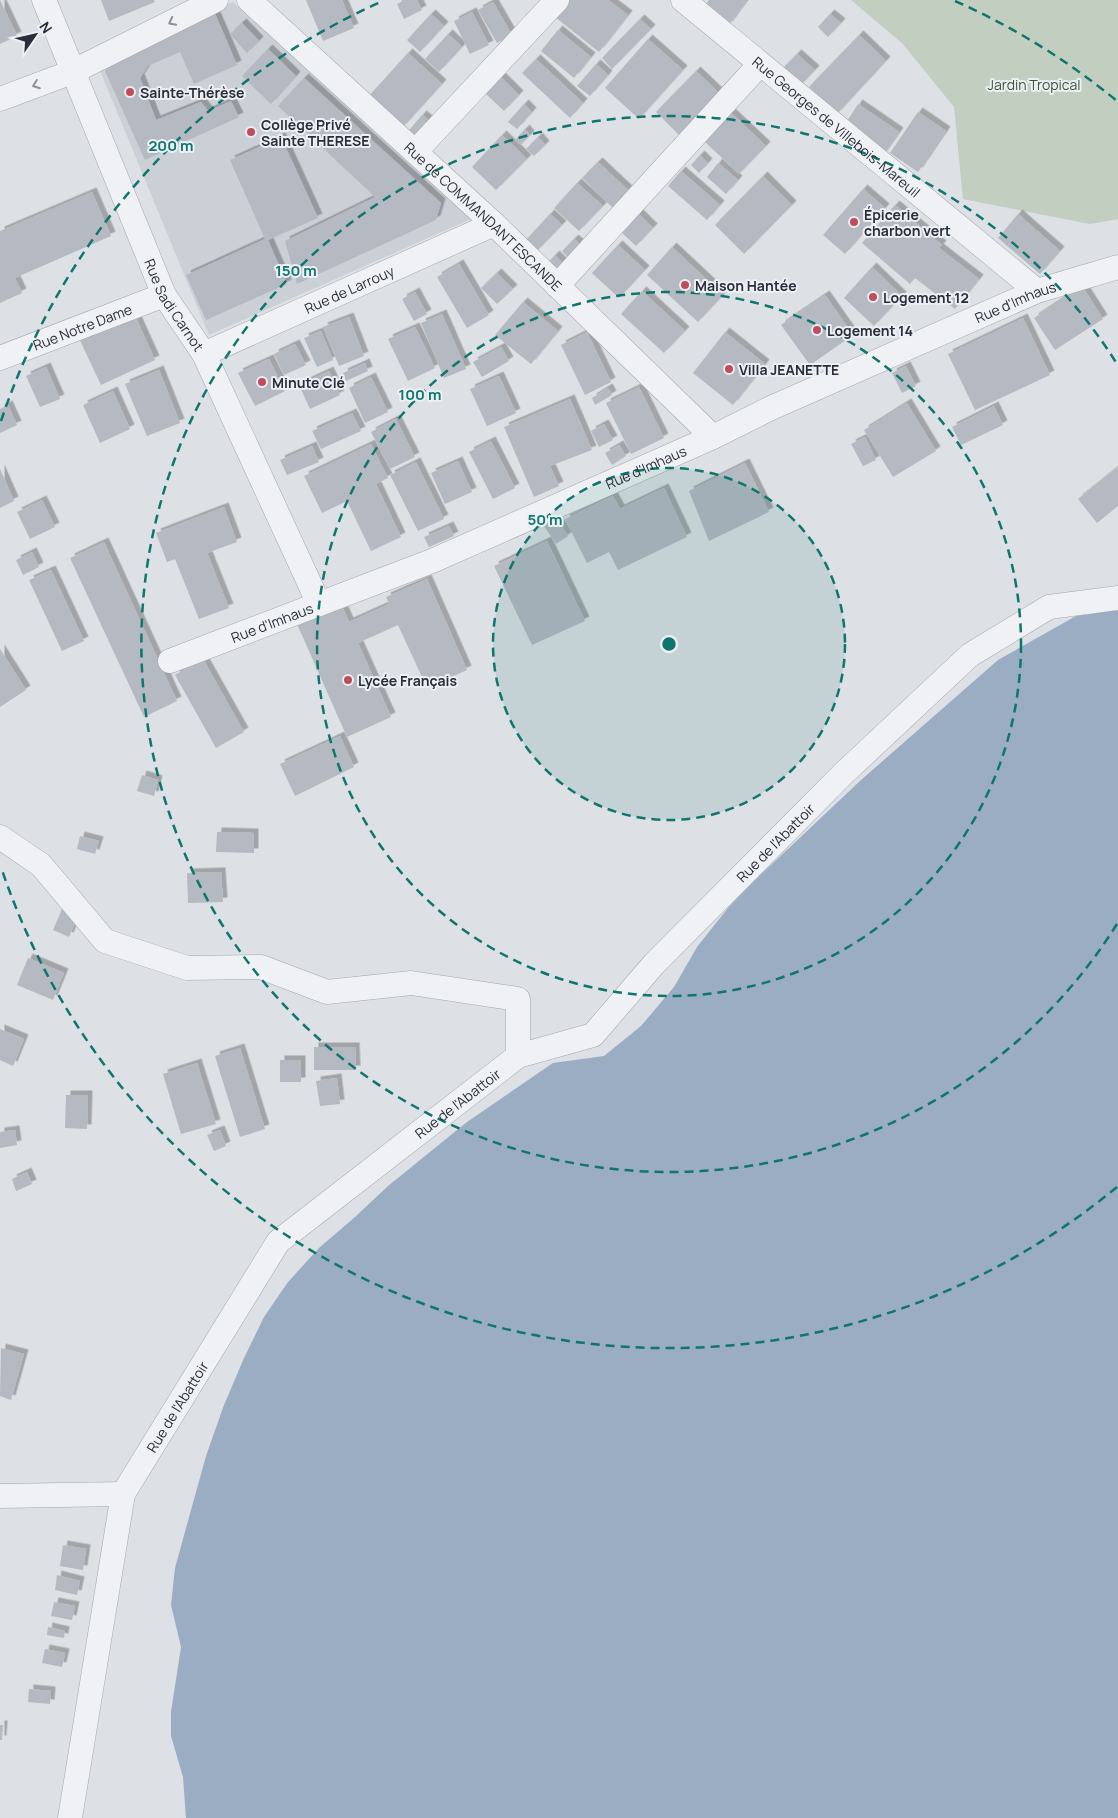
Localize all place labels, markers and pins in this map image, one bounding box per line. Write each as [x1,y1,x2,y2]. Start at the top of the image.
place label: Sainte-Thérèse [140,83,245,102]
marker: Sainte-Thérèse [124,86,136,98]
place label: Collège Privé Sainte THERESE [261,115,369,150]
marker: Collège Privé Sainte THERESE [245,126,257,138]
place label: Épicerie charbon vert [864,205,951,240]
marker: Épicerie charbon vert [848,216,860,228]
place label: Maison Hantée [695,276,797,295]
marker: Maison Hantée [679,279,691,291]
place label: Logement 12 [883,288,969,307]
marker: Logement 12 [867,291,879,303]
place label: Logement 14 [827,321,913,340]
marker: Logement 14 [811,324,823,336]
place label: Villa JEANETTE [739,360,839,379]
marker: Villa JEANETTE [723,363,735,375]
place label: Minute Clé [272,373,345,392]
marker: Minute Clé [256,376,268,388]
centre of rings [660,635,678,653]
place label: Lycée Français [358,671,457,690]
marker: Lycée Français [342,674,354,686]

